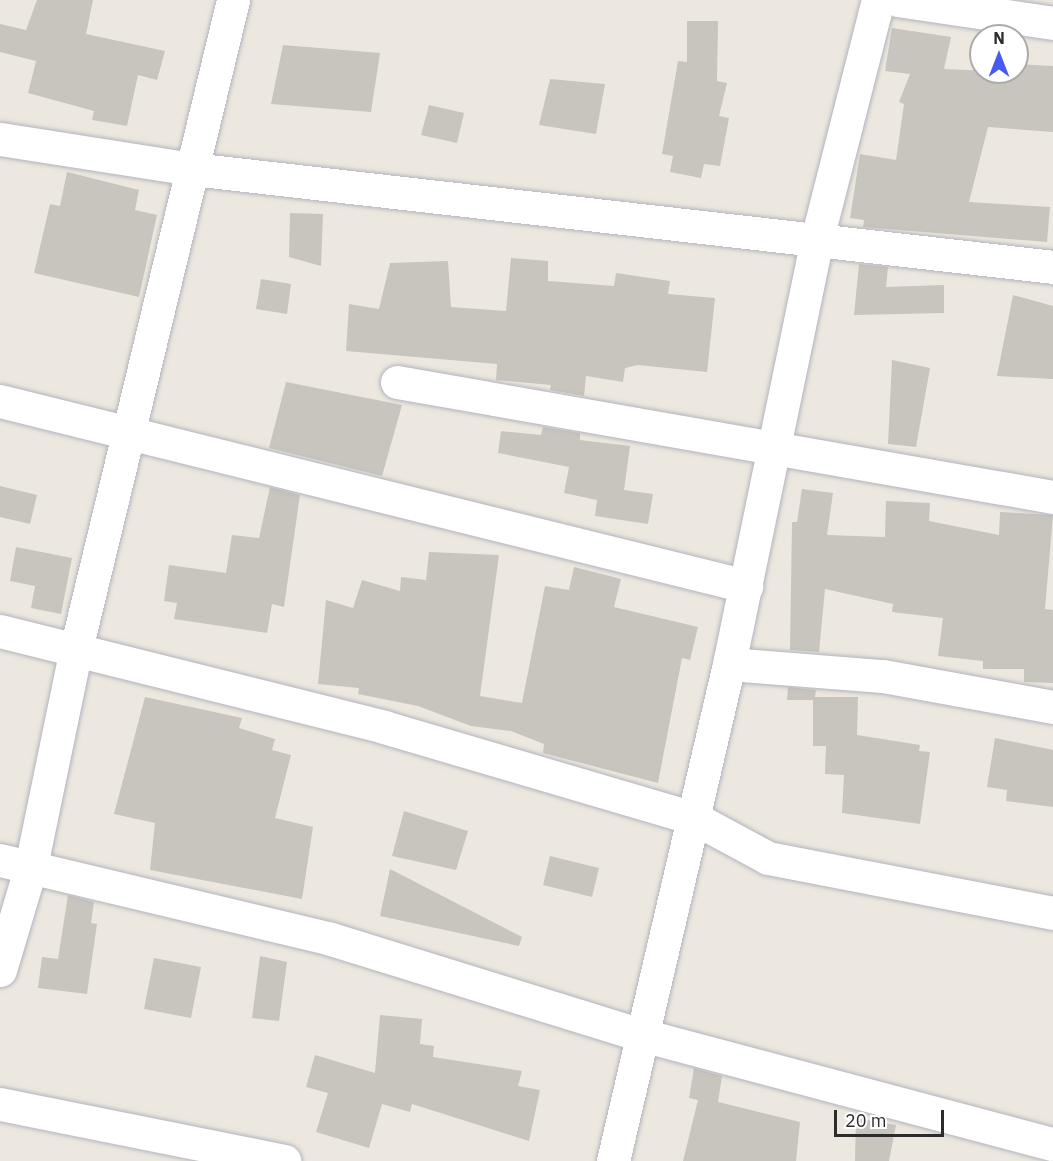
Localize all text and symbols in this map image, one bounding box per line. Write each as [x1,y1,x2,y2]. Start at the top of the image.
north arrow [969,24,1029,84]
text: N [993,28,1005,48]
scale bar [837,1098,946,1136]
text: 20 m [845,1109,887,1132]

